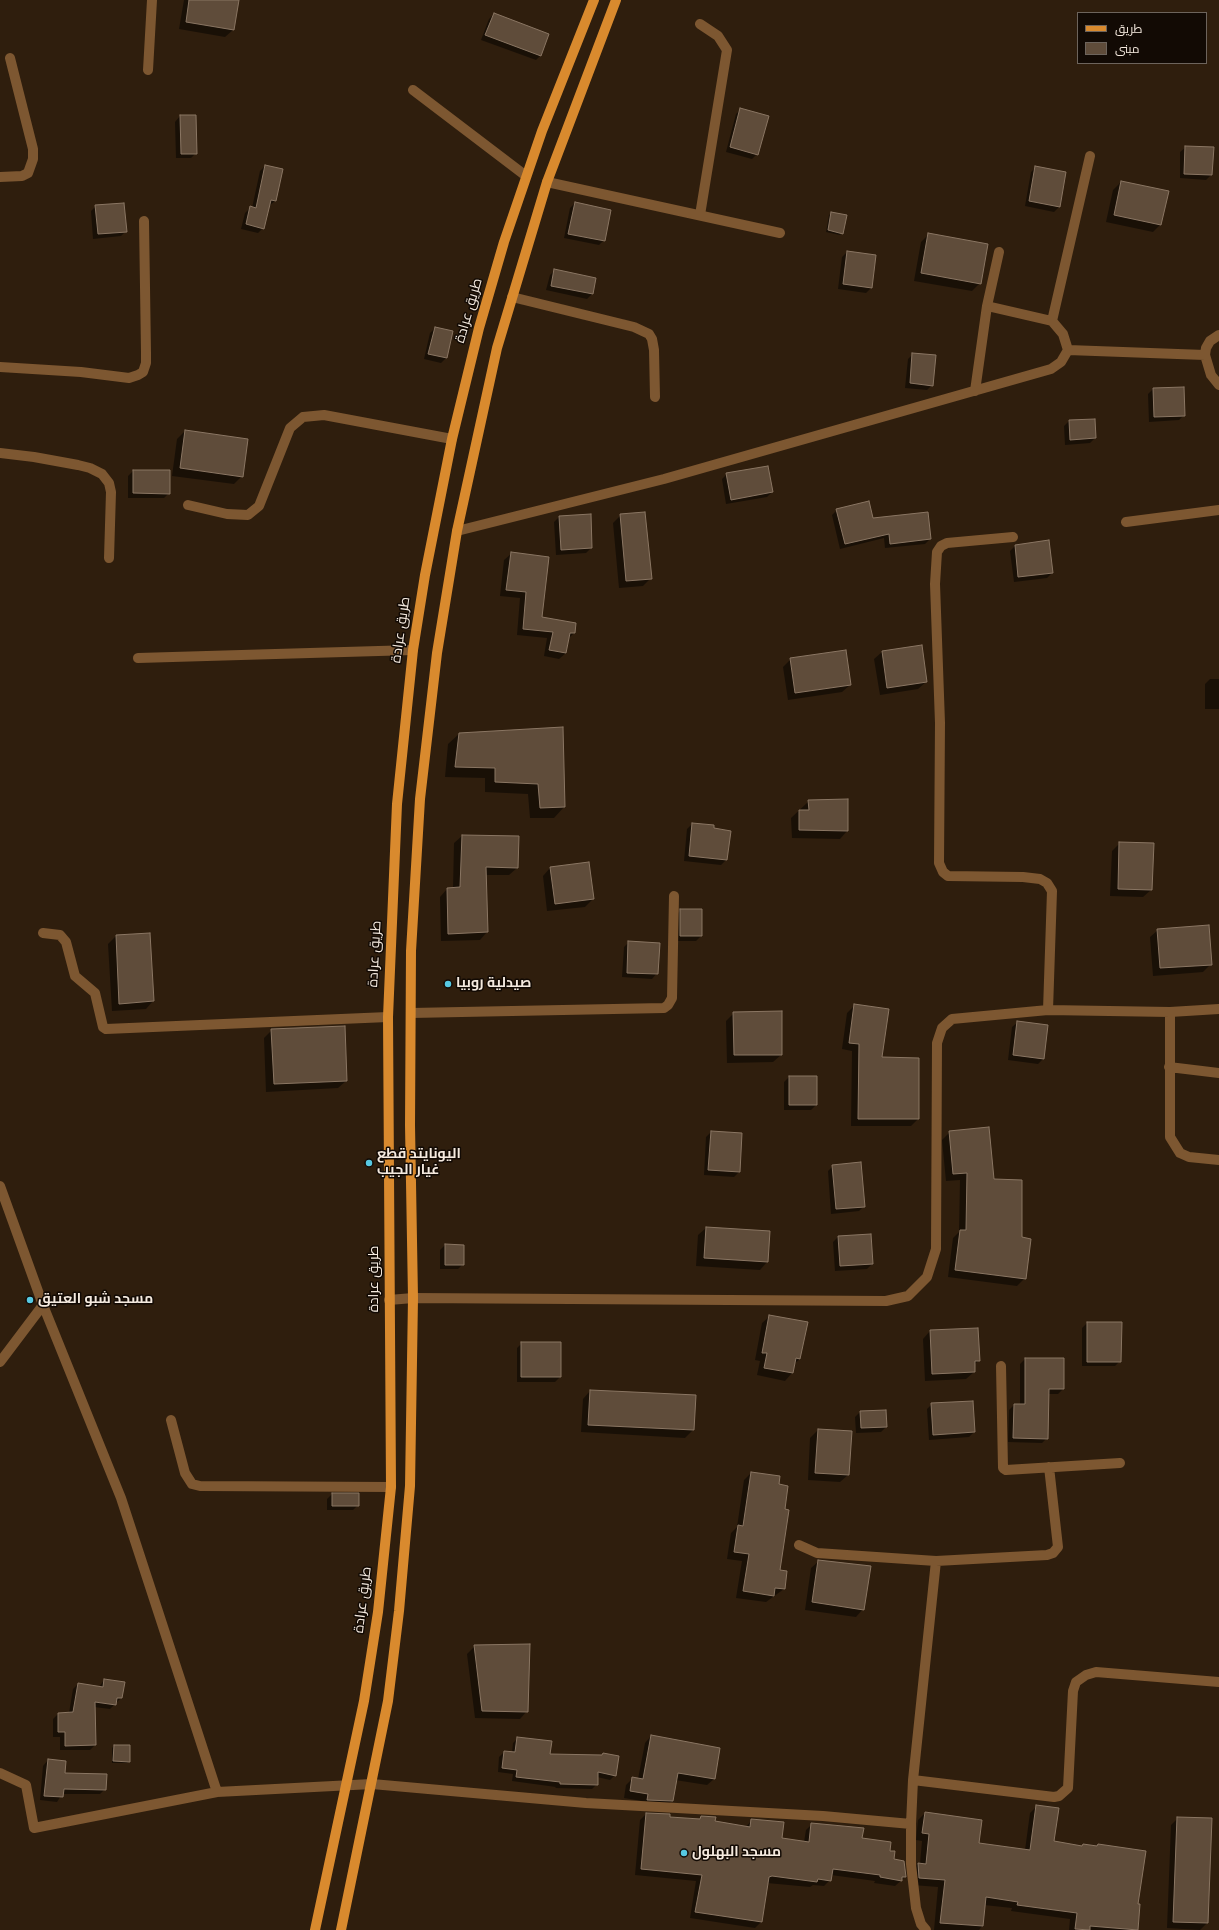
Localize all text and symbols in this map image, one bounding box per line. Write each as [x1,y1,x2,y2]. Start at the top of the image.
legend [1077,12,1207,64]
text: طريق [1115,20,1142,39]
text: مبنى [1115,40,1140,59]
street label: طريق عرادة [453,277,487,345]
street label: طريق عرادة [389,596,415,664]
street label: طريق عرادة [366,920,386,988]
place label: صيدلية روبيا [456,976,531,992]
marker: صيدلية روبيا [443,979,453,989]
place label: اليونايتد قطع غيار الجيب [377,1147,461,1180]
marker: اليونايتد قطع غيار الجيب [364,1158,374,1168]
street label: طريق عرادة [367,1246,383,1312]
place label: مسجد شبو العتيق [38,1292,153,1308]
marker: مسجد شبو العتيق [25,1295,35,1305]
street label: طريق عرادة [352,1566,376,1634]
place label: مسجد البهلول [692,1845,781,1861]
marker: مسجد البهلول [679,1848,689,1858]

